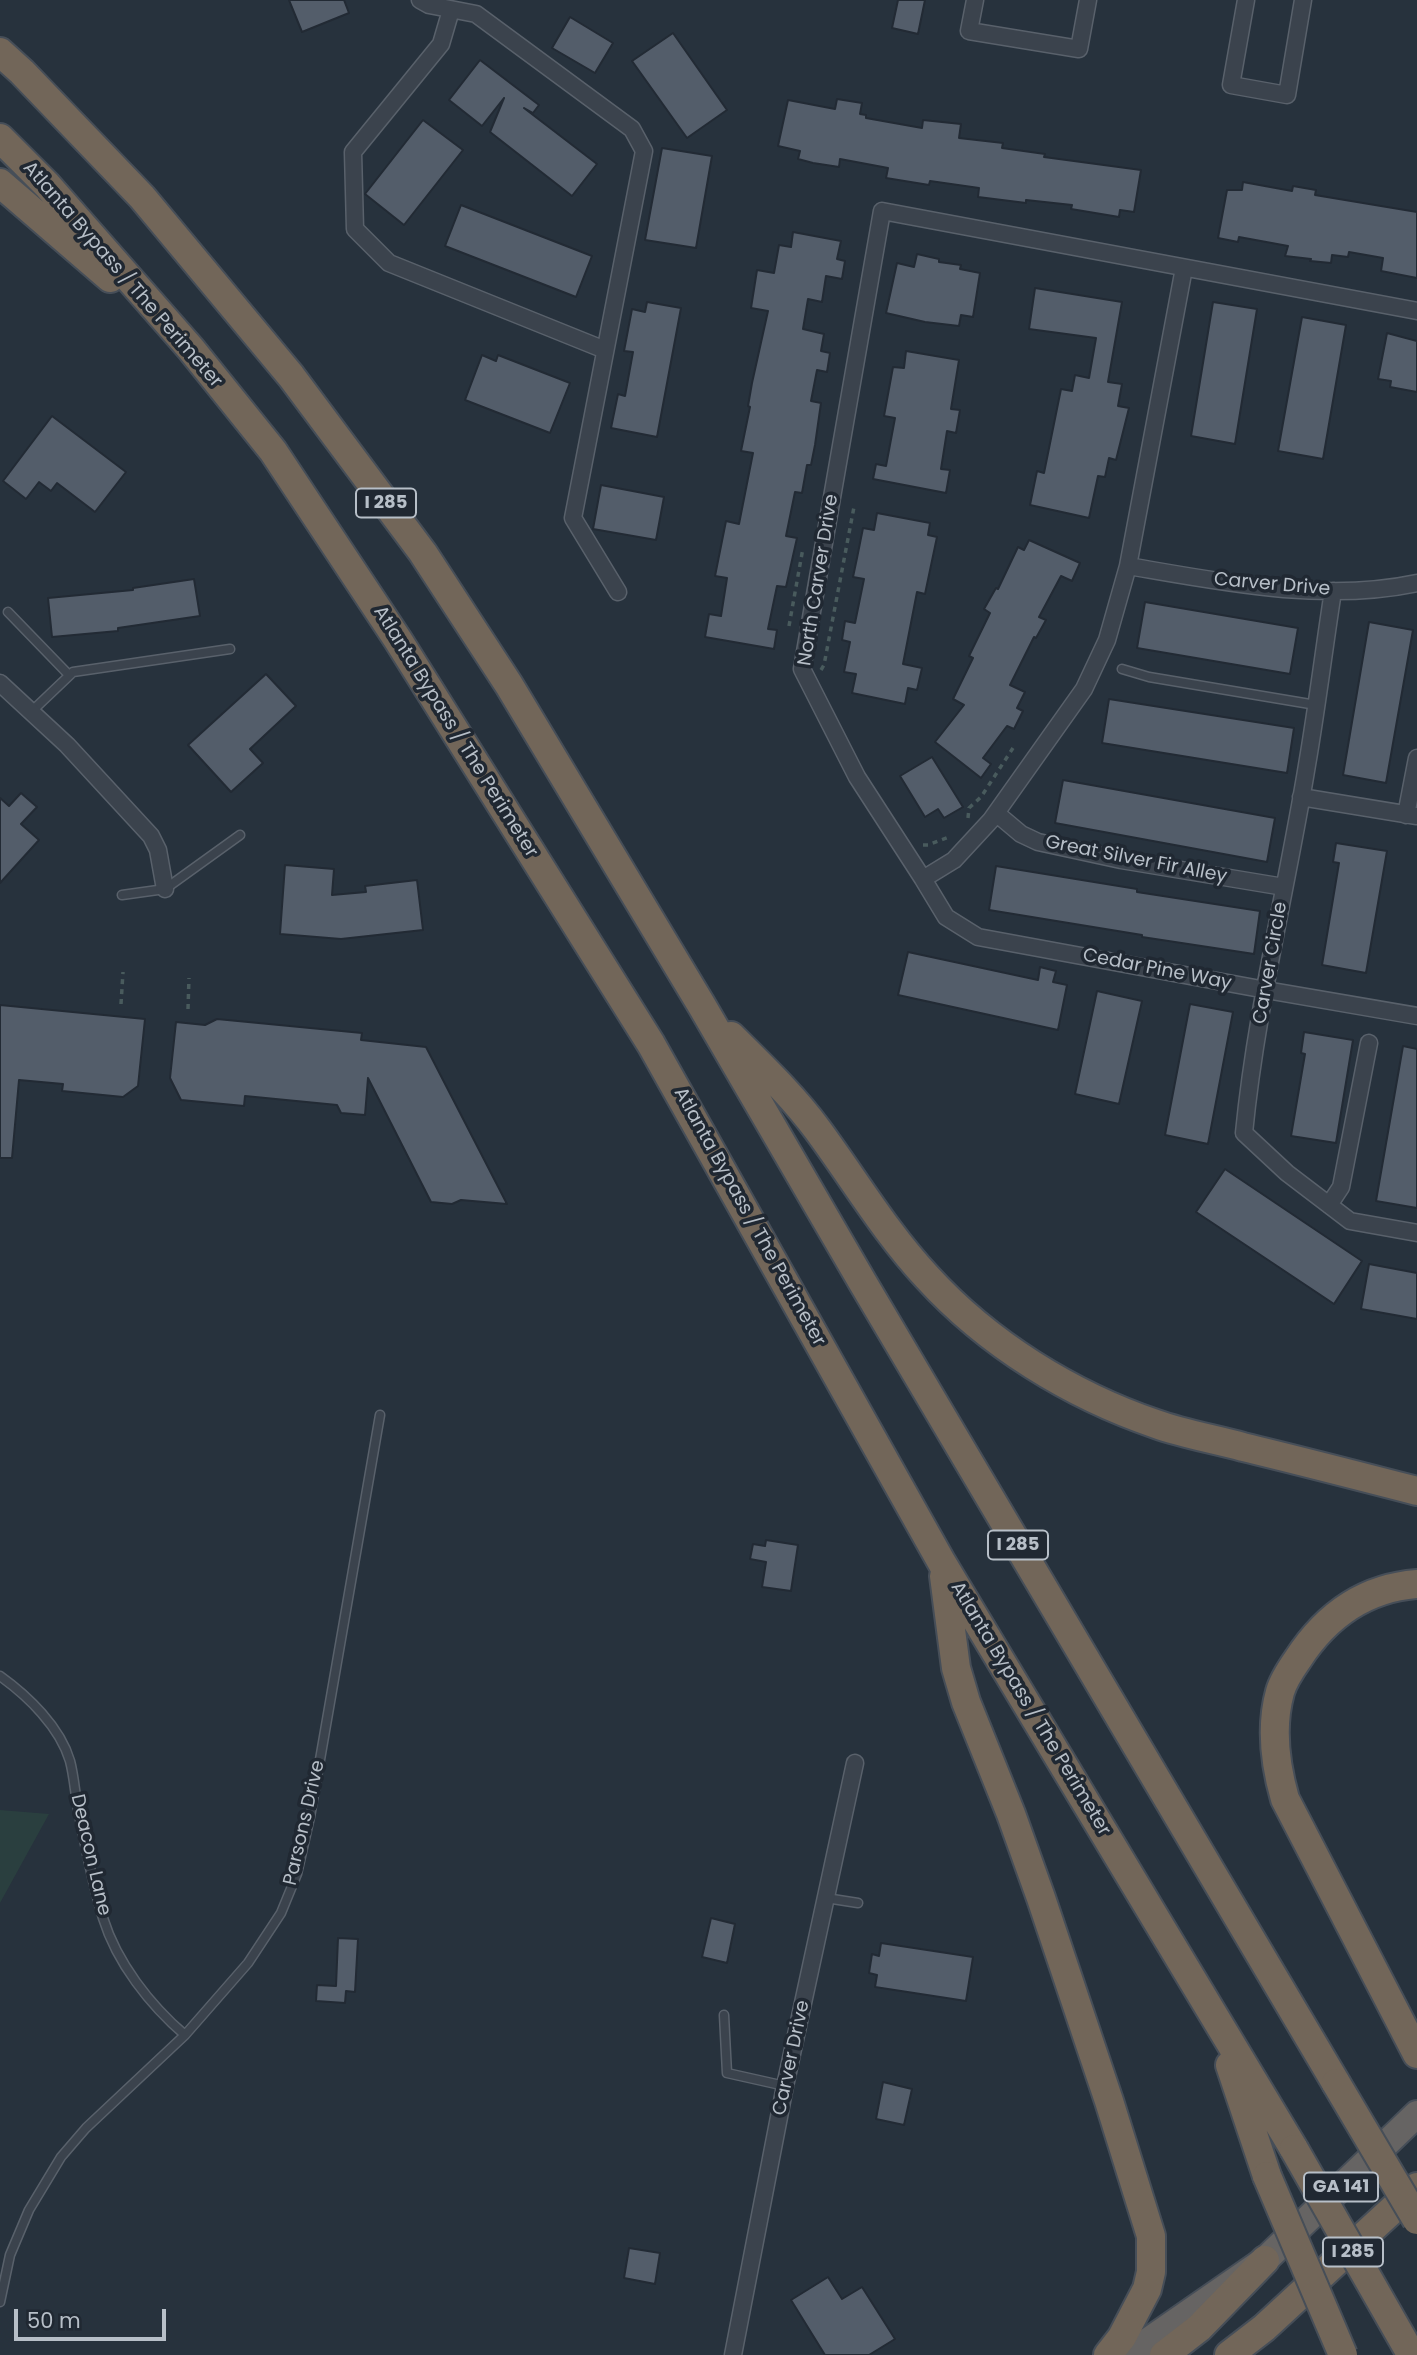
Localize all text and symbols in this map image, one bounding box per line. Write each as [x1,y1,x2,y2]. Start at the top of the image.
street label: Atlanta Bypass / The Perimeter [18,157,226,393]
road number: I 285 [356,489,416,518]
street label: North Carver Drive [794,492,844,668]
street label: Carver Drive [1213,569,1331,601]
street label: Atlanta Bypass / The Perimeter [368,602,542,862]
street label: Great Silver Fir Alley [1043,831,1229,889]
street label: Carver Circle [1249,900,1293,1026]
street label: Cedar Pine Way [1081,944,1233,996]
street label: Atlanta Bypass / The Perimeter [668,1084,830,1350]
road number: I 285 [988,1530,1048,1560]
street label: Atlanta Bypass / The Perimeter [945,1578,1115,1840]
street label: Parsons Drive [280,1758,330,1888]
street label: Deacon Lane [65,1792,115,1918]
street label: Carver Drive [769,1998,815,2118]
road number: GA 141 [1304,2172,1378,2202]
road number: I 285 [1323,2238,1383,2266]
scale bar [18,2296,170,2340]
text: 50 m [27,2306,81,2335]

